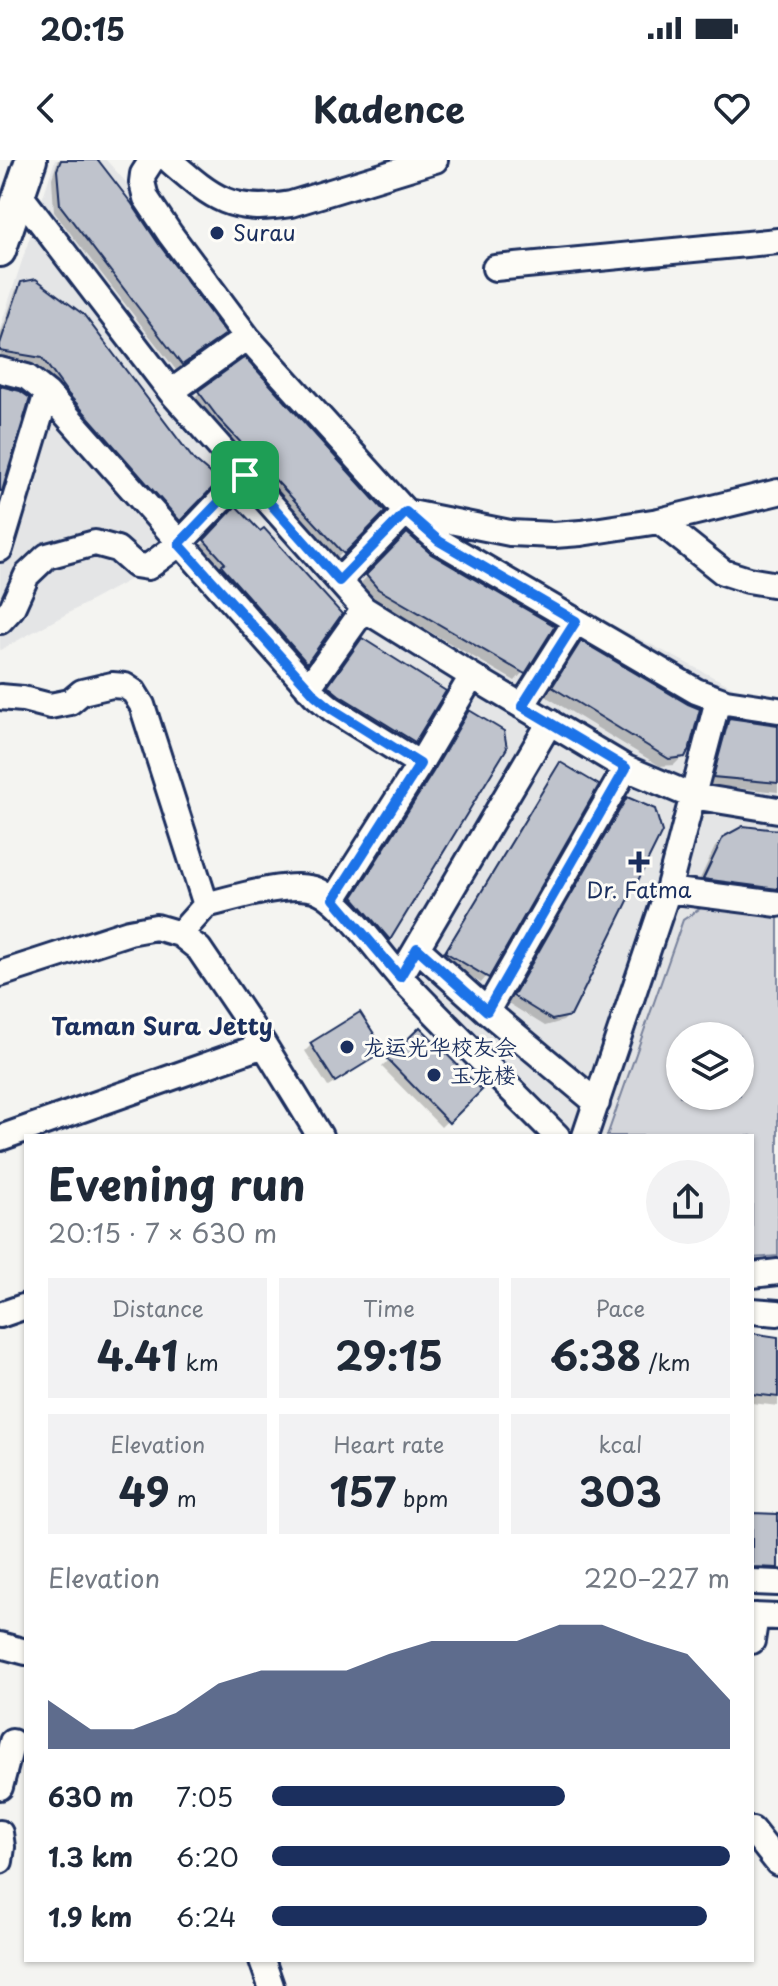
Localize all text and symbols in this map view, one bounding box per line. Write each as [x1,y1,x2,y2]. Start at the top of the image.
text: 20:15 [40,6,125,51]
text: Kadence [313,81,465,135]
icon: back [24,86,68,130]
icon: heart [710,86,754,130]
place label: Surau [233,215,295,248]
marker: Surau [208,224,226,242]
pin [211,441,279,509]
icon: arrive [223,453,267,497]
marker: Dr. Fatma [628,851,650,873]
place label: Dr. Fatma [587,872,692,905]
district label: Taman Sura Jetty [51,1007,273,1043]
map controls [666,1022,754,1110]
button: layers [666,1022,754,1110]
place label: 龙运光华校友会 [363,1029,517,1062]
marker: 龙运光华校友会 [338,1038,356,1056]
place label: 玉龙楼 [450,1057,516,1090]
marker: 玉龙楼 [425,1066,443,1084]
text: Evening run [48,1150,306,1216]
button: share [646,1160,730,1244]
text: 20:15 · 7 × 630 m [48,1213,277,1252]
text: Distance [112,1291,204,1324]
text: Time [363,1291,415,1324]
text: Pace [595,1291,645,1324]
text: 4.41 [97,1324,178,1385]
text: 29:15 [335,1324,443,1385]
text: 6:38 [550,1324,641,1385]
text: km [178,1345,219,1378]
text: /km [641,1345,691,1378]
text: Elevation [110,1427,205,1460]
text: Heart rate [333,1427,445,1460]
text: kcal [598,1427,642,1460]
text: 49 [119,1460,170,1521]
text: 157 [329,1460,396,1521]
text: 303 [579,1460,662,1521]
text: m [170,1481,197,1514]
text: bpm [396,1481,449,1514]
text: Elevation [48,1558,160,1597]
text: 220–227 m [584,1558,730,1597]
text: 630 m [48,1777,134,1816]
text: 7:05 [176,1777,233,1816]
text: 1.3 km [48,1837,133,1876]
text: 6:20 [176,1837,239,1876]
text: 1.9 km [48,1897,132,1936]
text: 6:24 [176,1897,237,1936]

